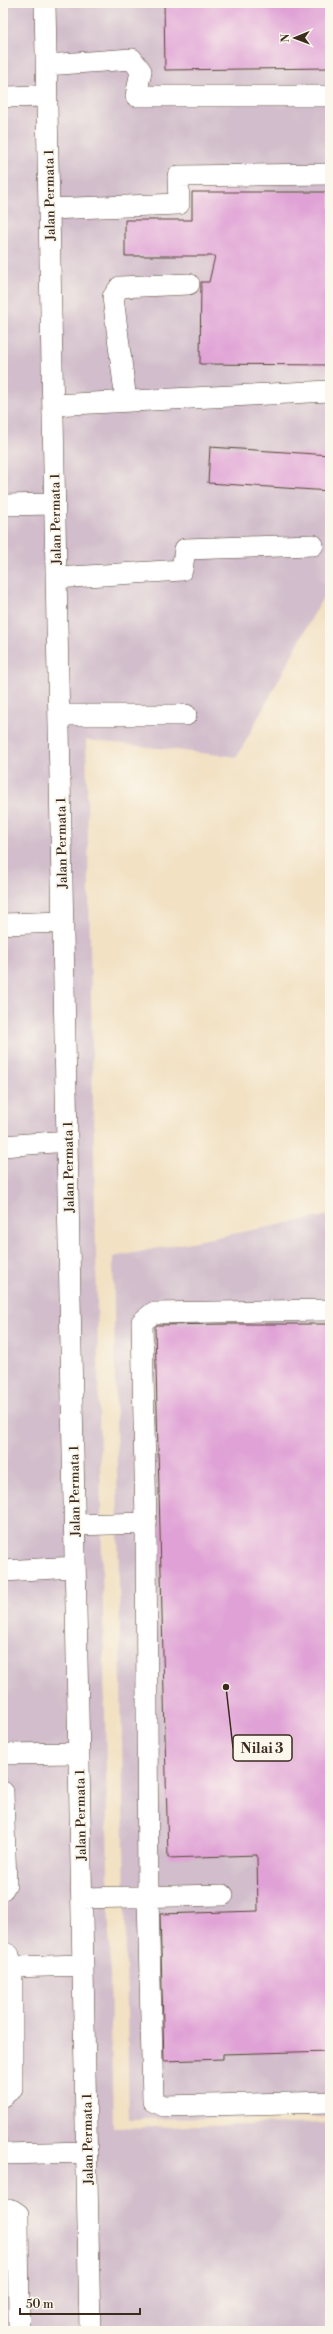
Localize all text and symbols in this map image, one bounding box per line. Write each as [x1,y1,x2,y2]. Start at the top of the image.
north arrow [275,18,315,58]
text: N [279,33,293,43]
street label: Jalan Permata 1 [41,149,59,242]
street label: Jalan Permata 1 [47,473,65,566]
street label: Jalan Permata 1 [53,797,71,890]
street label: Jalan Permata 1 [60,1121,78,1214]
street label: Jalan Permata 1 [66,1445,84,1538]
callout: Nilai 3 [233,1735,292,1761]
text: Nilai 3 [241,1740,283,1758]
street label: Jalan Permata 1 [72,1769,90,1862]
street label: Jalan Permata 1 [79,2093,97,2186]
scale bar [20,2290,140,2316]
text: 50 m [26,2297,54,2312]

